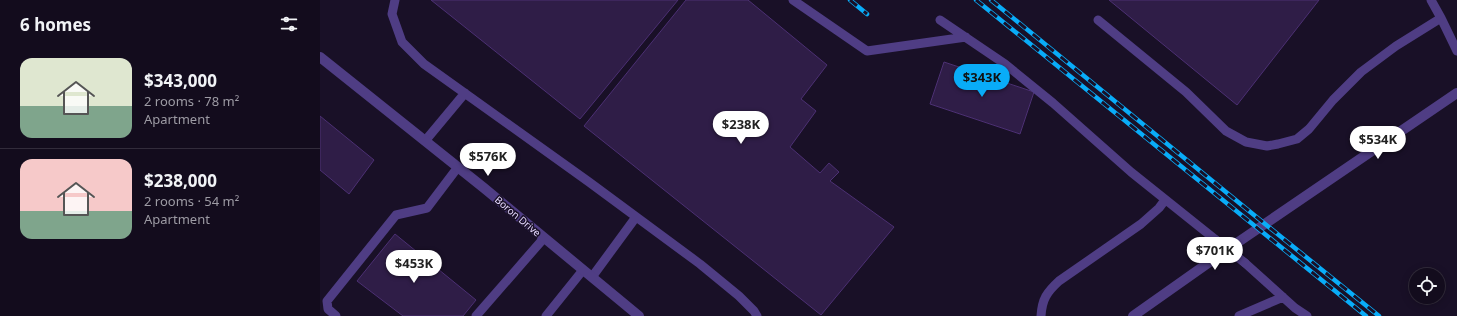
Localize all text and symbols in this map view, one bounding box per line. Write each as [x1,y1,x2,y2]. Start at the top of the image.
text: 6 homes [20,13,91,36]
icon: filters [278,13,300,35]
pin: $343K [954,64,1010,98]
text: $343K [963,68,1001,86]
text: $343,000 [144,69,217,92]
icon: home [52,74,100,122]
text: 2 rooms · 78 m² [144,92,239,110]
text: Apartment [144,110,210,128]
pin: $238K [713,111,769,145]
text: $238K [722,115,760,133]
pin: $534K [1350,126,1406,160]
text: $534K [1359,130,1397,148]
pin: $576K [460,143,516,177]
text: $576K [469,147,507,165]
text: $238,000 [144,169,217,192]
icon: home [52,175,100,223]
text: 2 rooms · 54 m² [144,192,239,210]
street label: Boron Drive [492,193,544,240]
text: Apartment [144,210,210,228]
pin: $701K [1187,237,1243,271]
text: $701K [1196,241,1234,259]
pin: $453K [386,250,442,284]
text: $453K [395,254,433,272]
map controls [1409,268,1445,304]
button: locate [1409,268,1445,304]

